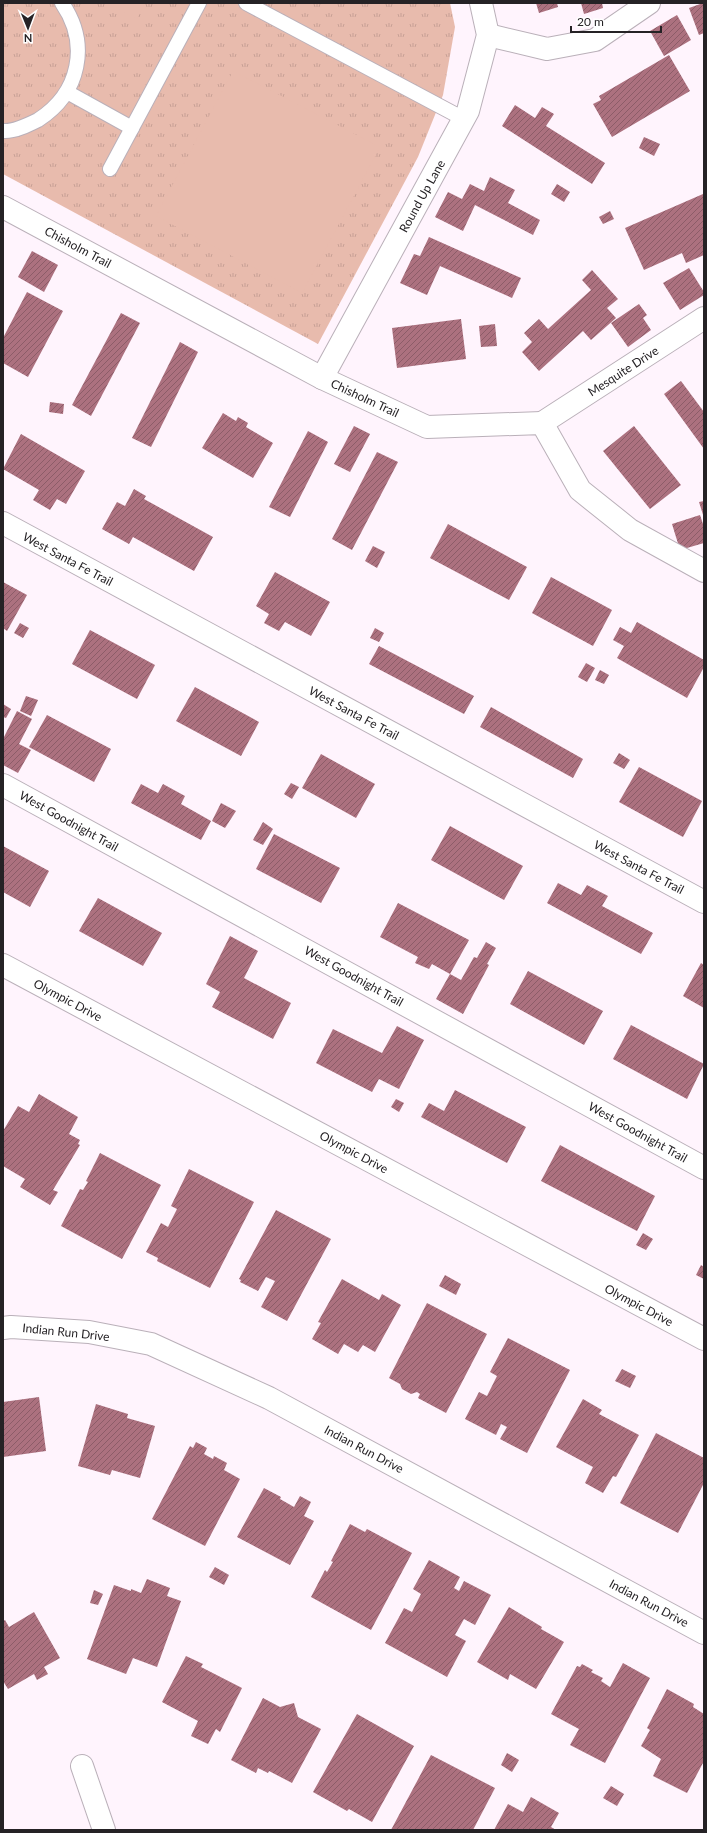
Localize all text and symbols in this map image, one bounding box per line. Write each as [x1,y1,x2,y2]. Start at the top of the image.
north arrow [8,8,48,48]
scale bar [571,8,661,34]
text: 20 m [577,14,604,29]
text: N [24,32,33,45]
street label: Round Up Lane [396,157,448,235]
street label: Chisholm Trail [42,223,114,271]
street label: Mesquite Drive [585,343,661,399]
street label: Chisholm Trail [329,376,401,420]
street label: West Santa Fe Trail [20,529,116,589]
street label: West Santa Fe Trail [306,683,402,743]
street label: West Goodnight Trail [17,788,121,854]
street label: West Santa Fe Trail [591,837,687,897]
street label: West Goodnight Trail [302,943,406,1009]
street label: Olympic Drive [31,976,105,1024]
street label: West Goodnight Trail [586,1099,690,1165]
street label: Olympic Drive [317,1128,391,1176]
street label: Olympic Drive [602,1281,676,1329]
street label: Indian Run Drive [22,1320,110,1344]
street label: Indian Run Drive [322,1422,406,1476]
street label: Indian Run Drive [607,1576,691,1630]

